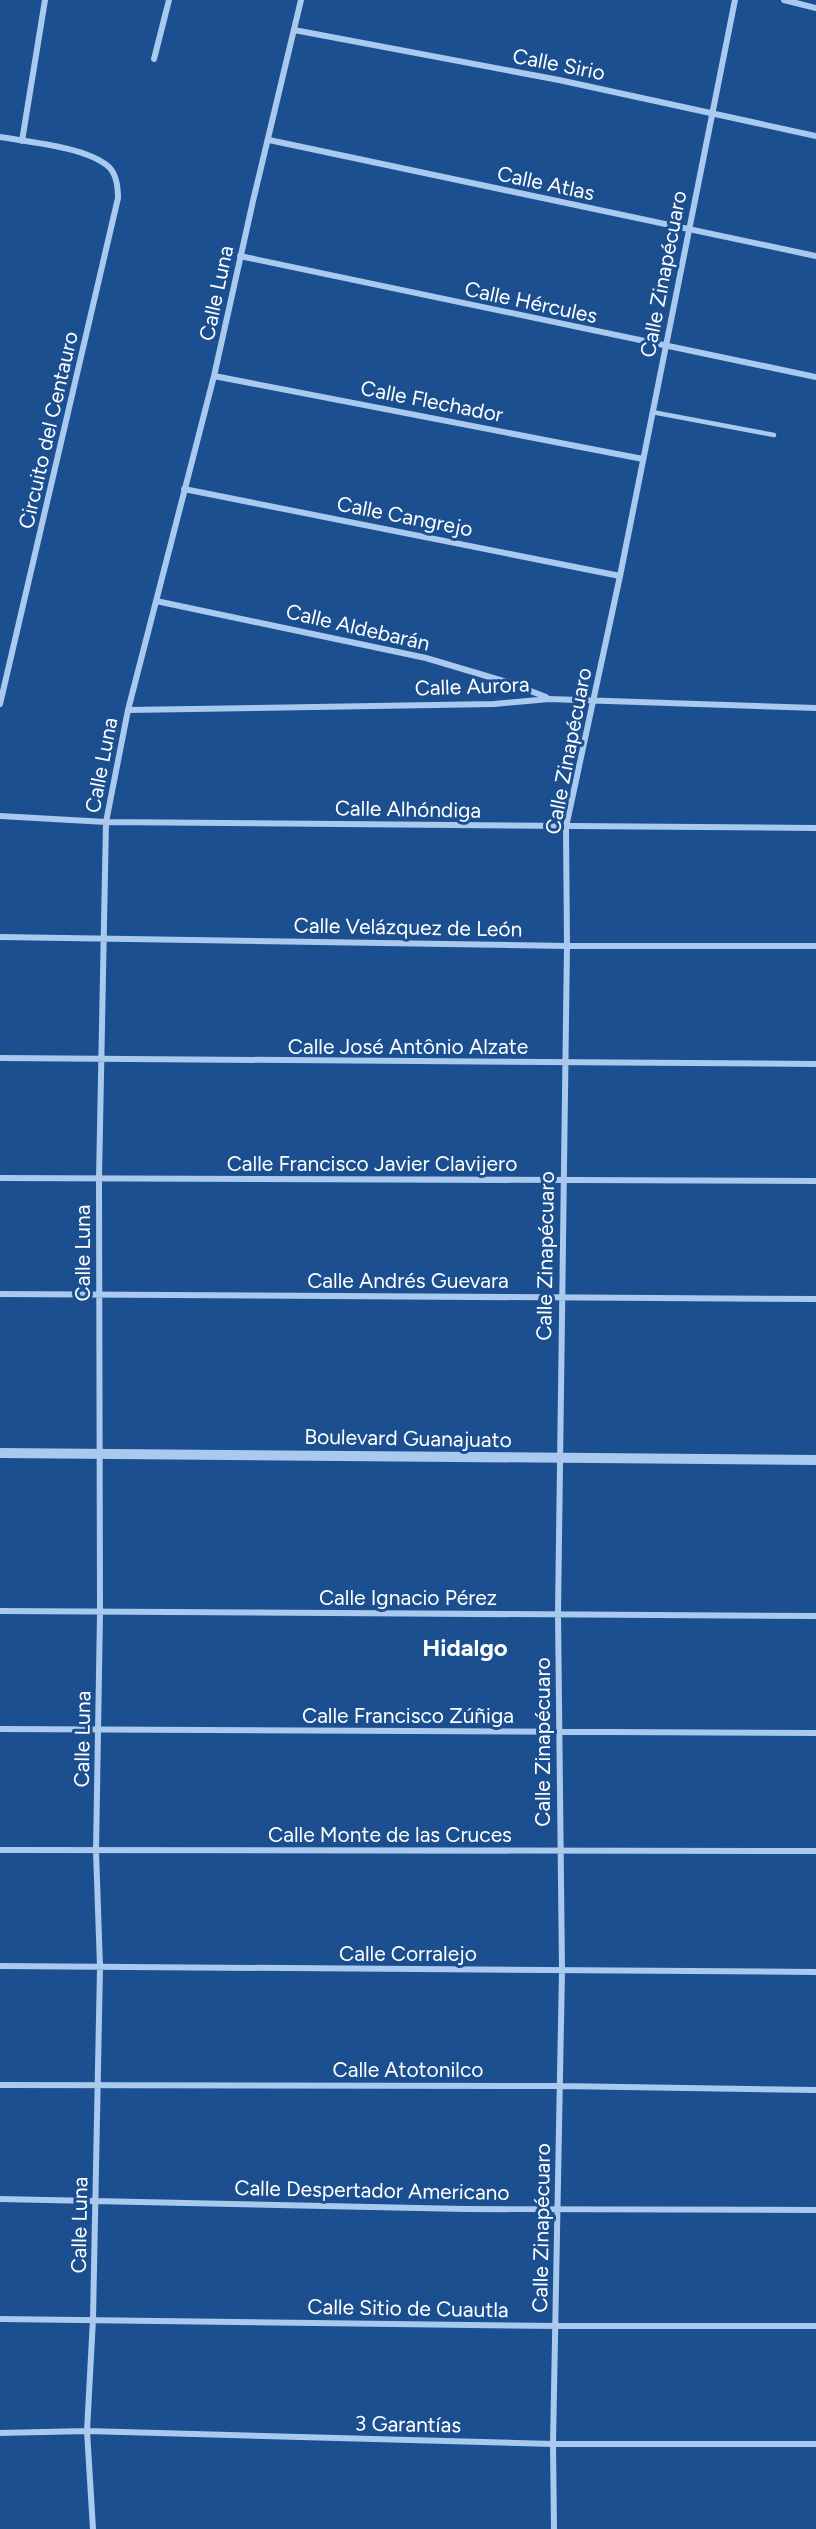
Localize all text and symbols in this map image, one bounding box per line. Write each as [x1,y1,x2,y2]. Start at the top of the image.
street label: Calle Sirio [511,43,607,85]
street label: Calle Atlas [495,160,597,206]
street label: Calle Zinapécuaro [635,188,691,360]
street label: Calle Luna [194,243,238,343]
street label: Calle Hércules [462,276,600,328]
street label: Circuito del Centauro [13,329,83,531]
street label: Calle Flechador [359,375,505,427]
street label: Calle Cangrejo [335,491,475,541]
street label: Calle Aldebarán [284,598,432,656]
street label: Calle Zinapécuaro [540,665,596,837]
street label: Calle Aurora [414,672,530,700]
street label: Calle Luna [79,715,123,815]
street label: Calle Alhóndiga [335,795,481,823]
street label: Calle Velázquez de León [293,913,523,941]
street label: Calle José Antônio Alzate [288,1034,528,1059]
street label: Calle Francisco Javier Clavijero [227,1151,517,1176]
street label: Calle Zinapécuaro [531,1171,559,1341]
street label: Calle Luna [70,1205,95,1301]
street label: Calle Andrés Guevara [307,1268,509,1293]
street label: Boulevard Guanajuato [304,1424,512,1452]
street label: Calle Ignacio Pérez [319,1585,497,1610]
district label: Hidalgo [422,1633,508,1662]
street label: Calle Zinapécuaro [530,1657,555,1827]
street label: Calle Luna [69,1690,95,1788]
street label: Calle Francisco Zúñiga [302,1703,514,1728]
street label: Calle Monte de las Cruces [268,1822,512,1847]
street label: Calle Corralejo [339,1941,477,1966]
street label: Calle Atotonilco [333,2057,483,2082]
street label: Calle Zinapécuaro [527,2143,555,2313]
street label: Calle Despertador Americano [234,2175,510,2205]
street label: Calle Luna [66,2176,92,2274]
street label: Calle Sitio de Cuautla [307,2294,509,2322]
street label: 3 Garantías [355,2411,461,2437]

